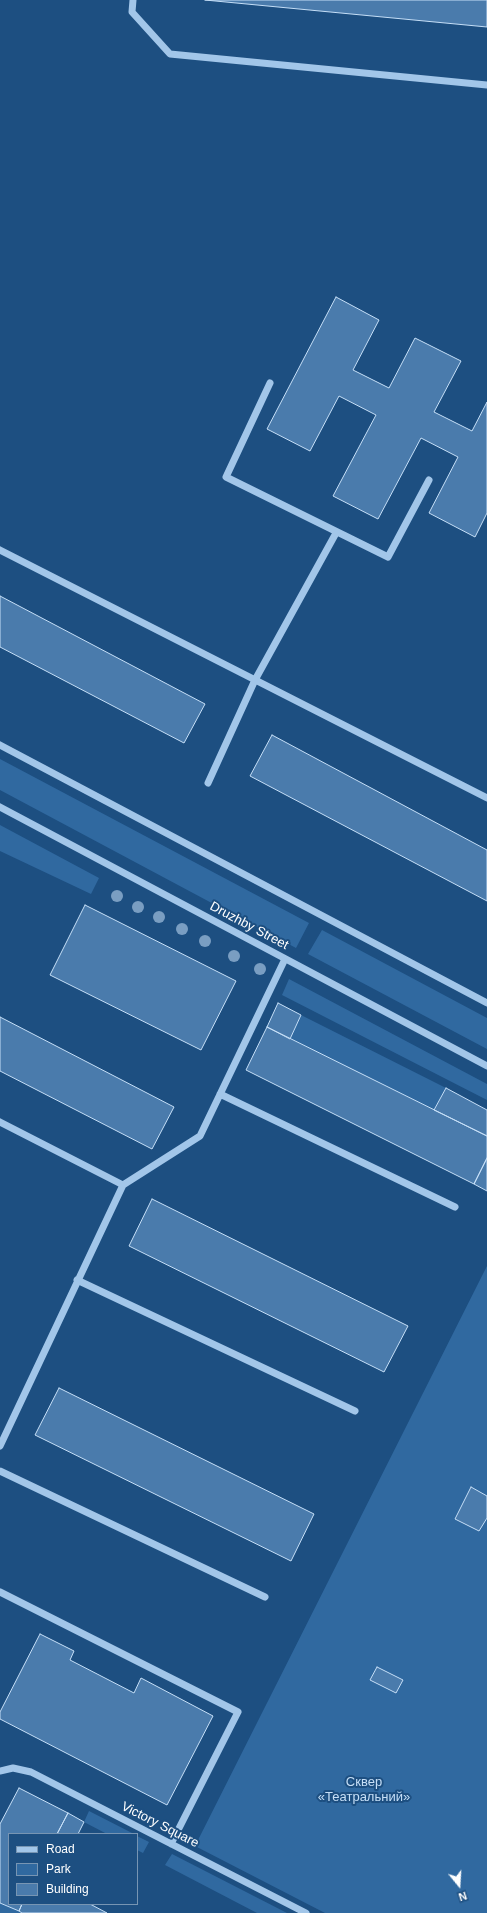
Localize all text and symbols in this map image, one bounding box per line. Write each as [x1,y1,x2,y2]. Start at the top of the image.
street label: Druzhby Street [207,899,291,953]
park label: Сквер «Театральний» [318,1774,410,1805]
street label: Victory Square [119,1799,201,1851]
legend [8,1833,138,1905]
text: Road [46,1842,75,1856]
text: Park [46,1862,71,1876]
north arrow [439,1865,479,1905]
text: Building [46,1882,89,1896]
text: N [457,1889,468,1903]

